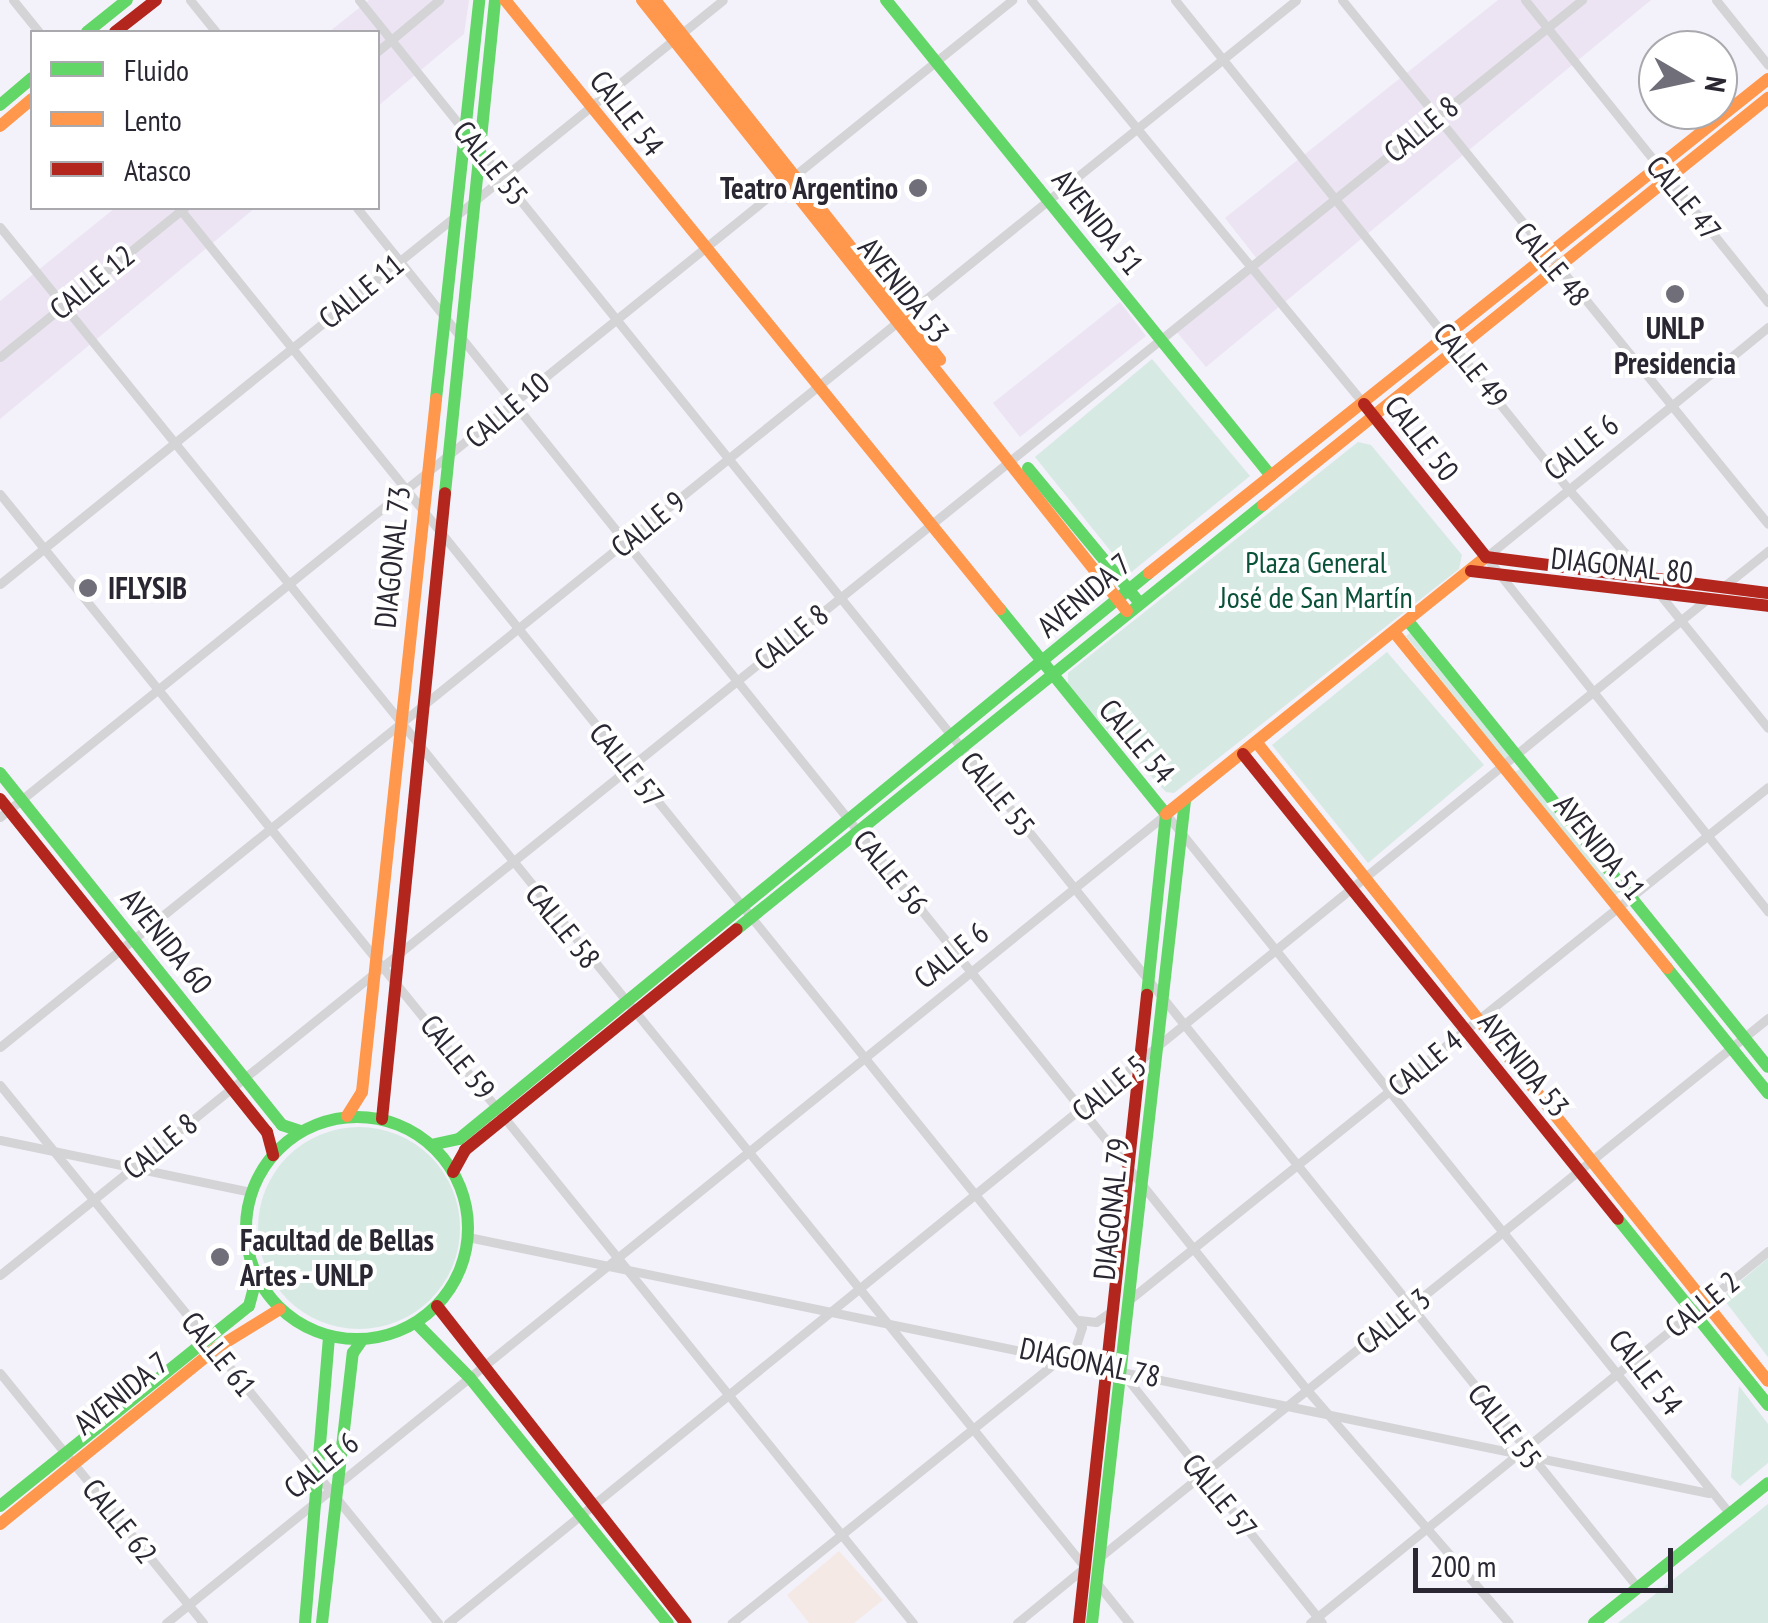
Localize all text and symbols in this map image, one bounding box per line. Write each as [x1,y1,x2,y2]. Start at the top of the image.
legend [30,30,380,210]
north arrow [1638,30,1738,130]
text: Fluido [124,50,189,89]
street label: CALLE 54 [583,63,671,163]
text: N [1697,74,1736,95]
street label: CALLE 8 [1377,88,1465,170]
text: Lento [124,100,182,139]
street label: CALLE 55 [446,113,536,213]
street label: CALLE 47 [1639,148,1729,248]
text: Atasco [124,150,191,189]
street label: AVENIDA 51 [1044,162,1152,282]
place label: Teatro Argentino [719,170,898,206]
marker: Teatro Argentino [907,177,929,199]
street label: CALLE 48 [1507,215,1597,313]
street label: AVENIDA 53 [850,230,958,350]
street label: CALLE 12 [42,237,142,327]
street label: CALLE 11 [311,246,411,336]
marker: UNLP Presidencia [1664,283,1686,305]
place label: UNLP Presidencia [1614,310,1736,380]
street label: CALLE 49 [1426,315,1516,415]
street label: CALLE 10 [458,365,556,455]
street label: CALLE 50 [1378,388,1466,488]
street label: CALLE 6 [1537,406,1625,488]
street label: CALLE 9 [604,483,692,565]
street label: DIAGONAL 73 [367,484,417,630]
street label: DIAGONAL 80 [1549,540,1695,590]
park label: Plaza General José de San Martín [1219,544,1413,614]
street label: AVENIDA 7 [1030,545,1138,645]
place label: IFLYSIB [108,570,187,606]
marker: IFLYSIB [77,577,99,599]
street label: CALLE 8 [747,596,835,678]
street label: CALLE 54 [1092,692,1182,790]
street label: CALLE 57 [582,715,672,815]
street label: CALLE 55 [953,744,1043,844]
street label: AVENIDA 51 [1546,787,1654,907]
street label: CALLE 56 [846,822,936,922]
street label: CALLE 58 [518,876,608,976]
street label: AVENIDA 60 [113,881,221,1001]
street label: CALLE 6 [907,914,995,996]
street label: AVENIDA 53 [1470,1004,1578,1124]
street label: CALLE 59 [413,1007,503,1107]
street label: CALLE 4 [1381,1022,1469,1104]
street label: CALLE 5 [1065,1047,1153,1129]
street label: CALLE 8 [116,1105,204,1187]
street label: DIAGONAL 79 [1086,1136,1136,1282]
place label: Facultad de Bellas Artes - UNLP [240,1222,434,1292]
marker: Facultad de Bellas Artes - UNLP [209,1246,231,1268]
street label: CALLE 2 [1658,1263,1746,1345]
street label: CALLE 3 [1349,1280,1437,1362]
street label: CALLE 61 [174,1304,264,1404]
street label: CALLE 54 [1602,1322,1690,1422]
street label: DIAGONAL 78 [1016,1329,1164,1395]
street label: AVENIDA 7 [66,1344,176,1442]
street label: CALLE 55 [1461,1376,1549,1476]
street label: CALLE 6 [277,1424,365,1506]
street label: CALLE 57 [1175,1446,1265,1546]
street label: CALLE 62 [75,1471,165,1571]
scale bar [1418,1528,1678,1590]
text: 200 m [1430,1546,1496,1585]

